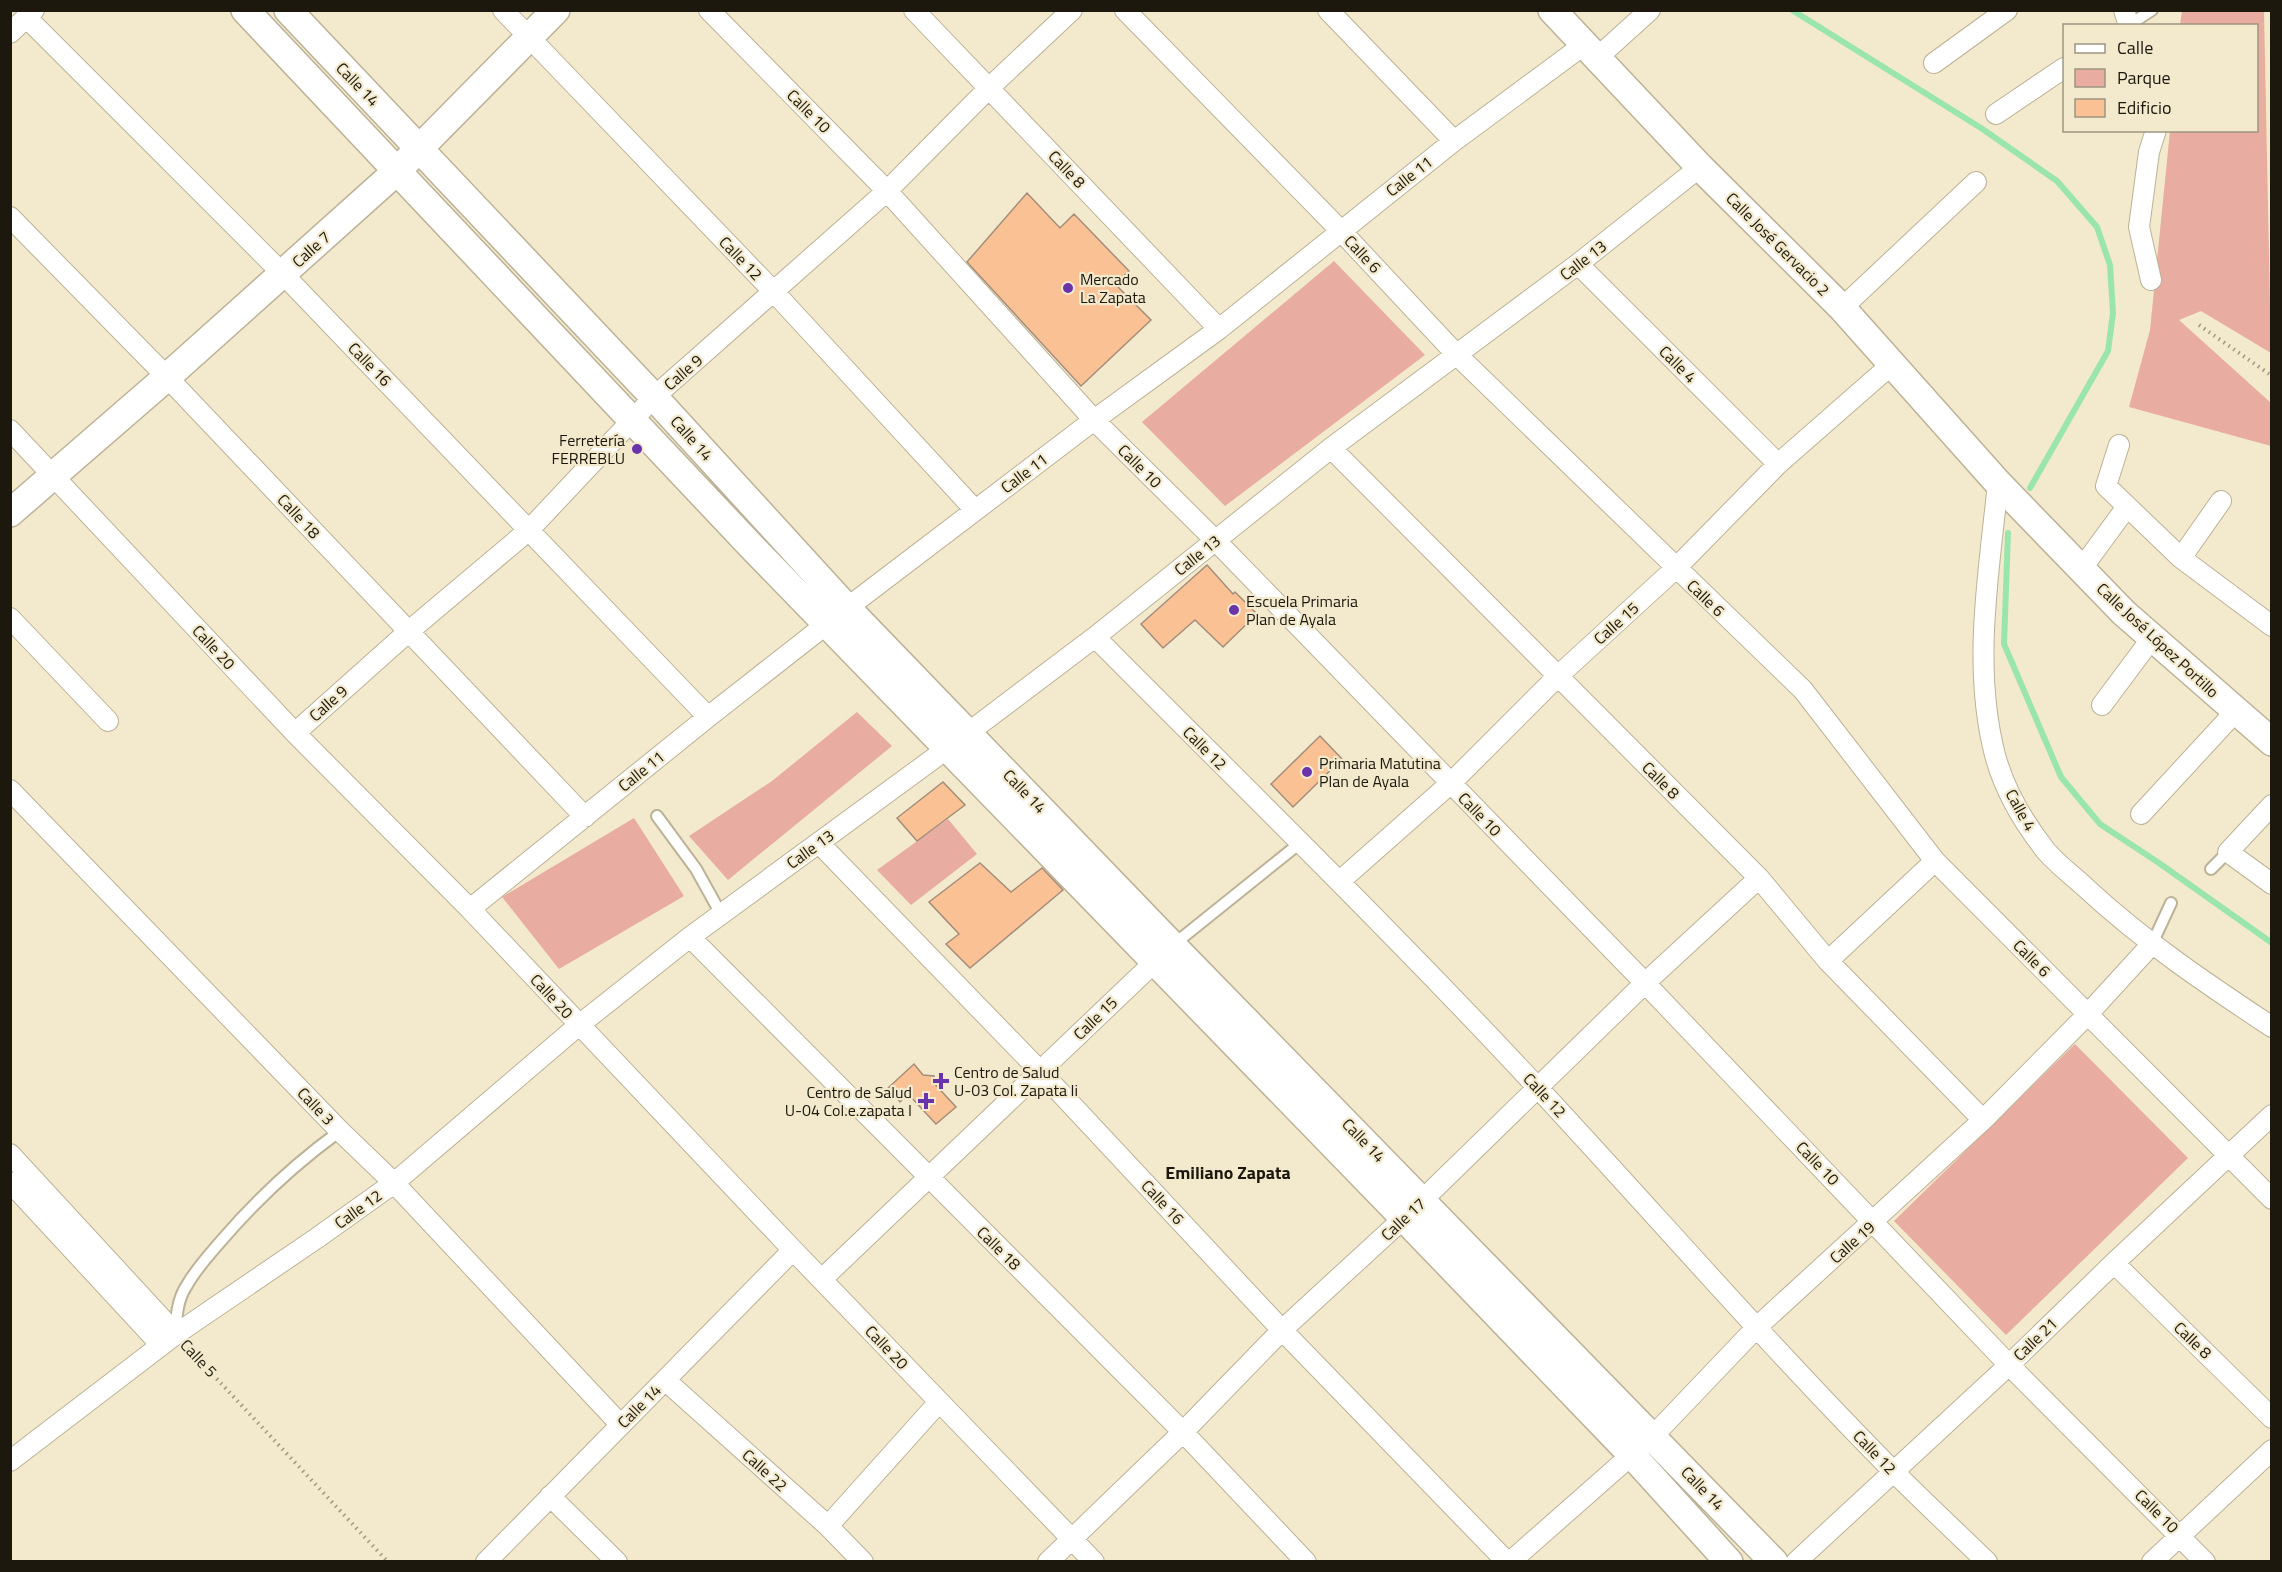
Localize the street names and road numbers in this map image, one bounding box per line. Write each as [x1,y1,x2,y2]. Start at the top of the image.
street label: Calle 14 [331,56,385,112]
street label: Calle 10 [782,84,836,138]
street label: Calle 8 [1043,145,1091,193]
street label: Calle 11 [1380,150,1438,202]
street label: Calle José Gervacio 2 [1721,187,1835,301]
street label: Calle 7 [286,225,336,273]
street label: Calle 6 [1339,229,1387,279]
street label: Calle 12 [714,230,768,286]
street label: Calle 13 [1554,234,1612,286]
street label: Calle 16 [343,336,397,392]
street label: Calle 4 [1654,340,1702,388]
street label: Calle 9 [658,348,708,396]
street label: Calle 14 [665,410,719,466]
street label: Calle 10 [1113,439,1167,493]
street label: Calle 11 [995,447,1053,499]
street label: Calle 18 [272,488,326,544]
street label: Calle 13 [1169,529,1225,581]
street label: Calle 6 [1682,574,1730,622]
street label: Calle José López Portillo [2092,577,2224,703]
street label: Calle 15 [1588,596,1644,650]
street label: Calle 20 [187,619,241,675]
street label: Calle 9 [303,679,353,727]
street label: Calle 12 [1178,721,1232,775]
street label: Calle 11 [613,745,669,797]
street label: Calle 8 [1637,756,1685,804]
street label: Calle 14 [998,763,1052,819]
street label: Calle 4 [2000,785,2042,835]
street label: Calle 10 [1453,786,1507,842]
street label: Calle 13 [781,824,839,874]
street label: Calle 6 [2008,934,2056,982]
street label: Calle 20 [525,968,579,1024]
street label: Calle 15 [1067,991,1123,1045]
street label: Calle 12 [1518,1067,1572,1123]
street label: Calle 3 [292,1082,340,1130]
street label: Calle 14 [1337,1112,1391,1168]
street label: Calle 10 [1791,1135,1845,1191]
street label: Calle 16 [1136,1174,1190,1230]
street label: Calle 12 [329,1184,387,1234]
street label: Calle 17 [1375,1192,1431,1246]
street label: Calle 19 [1824,1215,1880,1269]
street label: Calle 18 [972,1221,1026,1275]
street label: Calle 21 [2007,1312,2063,1366]
street label: Calle 8 [2169,1316,2217,1364]
street label: Calle 20 [860,1319,914,1375]
street label: Calle 5 [175,1333,223,1383]
street label: Calle 14 [612,1379,666,1433]
street label: Calle 12 [1848,1424,1902,1480]
street label: Calle 22 [737,1443,793,1497]
street label: Calle 14 [1676,1460,1730,1516]
street label: Calle 10 [2130,1484,2184,1538]

